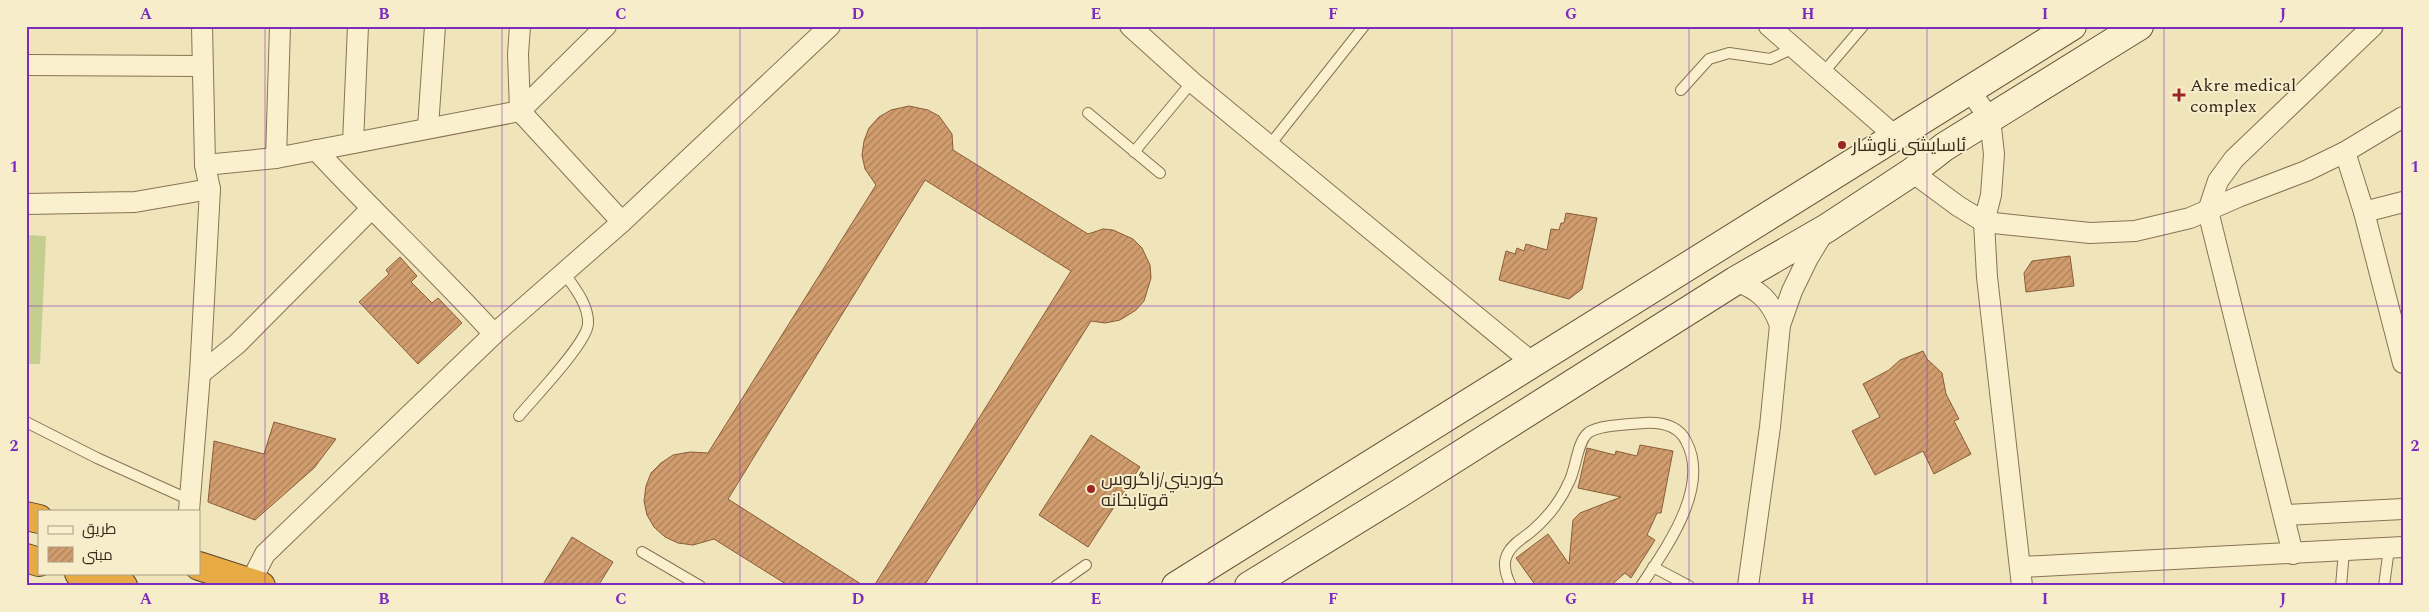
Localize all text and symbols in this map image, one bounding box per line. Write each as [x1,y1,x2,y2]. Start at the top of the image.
text: A [140,2,153,26]
text: B [378,2,390,26]
text: C [615,2,627,26]
text: D [852,2,865,26]
text: E [1091,2,1101,26]
text: F [1328,2,1338,26]
text: G [1565,2,1577,26]
text: H [1801,2,1815,26]
text: I [2042,2,2048,26]
text: J [2280,2,2287,26]
place label: Akre medical complex [2190,72,2296,120]
marker: Akre medical complex [2172,88,2186,102]
place label: ئاسايشى ناوشار [1851,132,1966,159]
marker: ئاسايشى ناوشار [1836,139,1848,151]
text: 1 [10,155,18,179]
text: 1 [2411,155,2419,179]
text: 2 [10,434,19,458]
text: 2 [2411,434,2420,458]
place label: كورديني/زاگروس قوتابخانه‌ [1101,466,1224,514]
marker: كورديني/زاگروس قوتابخانه‌ [1085,483,1097,495]
legend [38,510,200,574]
text: طريق [82,518,116,541]
text: مبنى [82,544,113,567]
text: A [140,587,153,611]
text: B [378,587,390,611]
text: C [615,587,627,611]
text: D [852,587,865,611]
text: E [1091,587,1101,611]
text: F [1328,587,1338,611]
text: G [1565,587,1577,611]
text: H [1801,587,1815,611]
text: I [2042,587,2048,611]
text: J [2280,587,2287,611]

